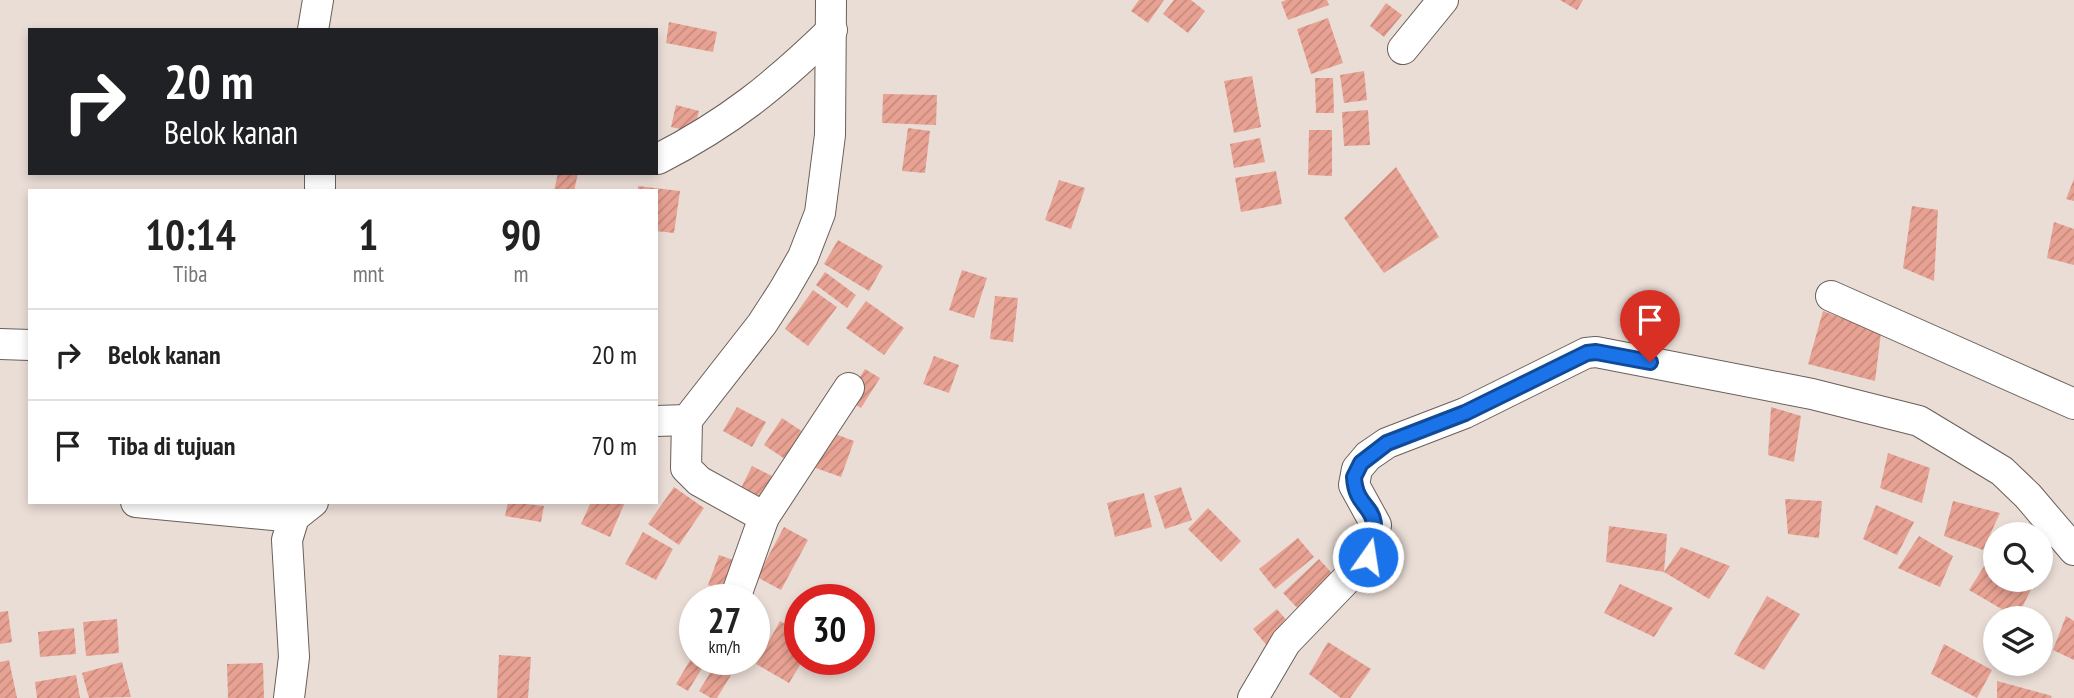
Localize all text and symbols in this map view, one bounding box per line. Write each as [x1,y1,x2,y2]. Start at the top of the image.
text: 20 m [164,49,253,113]
icon: right [49,56,140,147]
text: Belok kanan [164,111,298,153]
text: 10:14 [145,207,236,262]
text: 1 [358,207,378,262]
text: 90 [501,207,541,262]
text: Tiba [173,259,208,288]
text: mnt [353,259,384,288]
text: m [514,259,529,288]
pin [1620,290,1680,362]
icon: arrive [1631,301,1669,339]
icon: right [49,336,87,374]
text: Belok kanan [108,338,221,371]
text: 20 m [591,338,637,371]
icon: arrive [49,427,87,465]
text: Tiba di tujuan [108,429,236,462]
text: 70 m [591,429,637,462]
position arrow [1331,520,1405,594]
map controls [1983,522,2053,676]
button: search [1983,522,2053,592]
speed limit sign: 30 [784,584,875,675]
text: 27 [708,597,741,643]
button: layers [1983,606,2053,676]
text: km/h [709,635,740,658]

